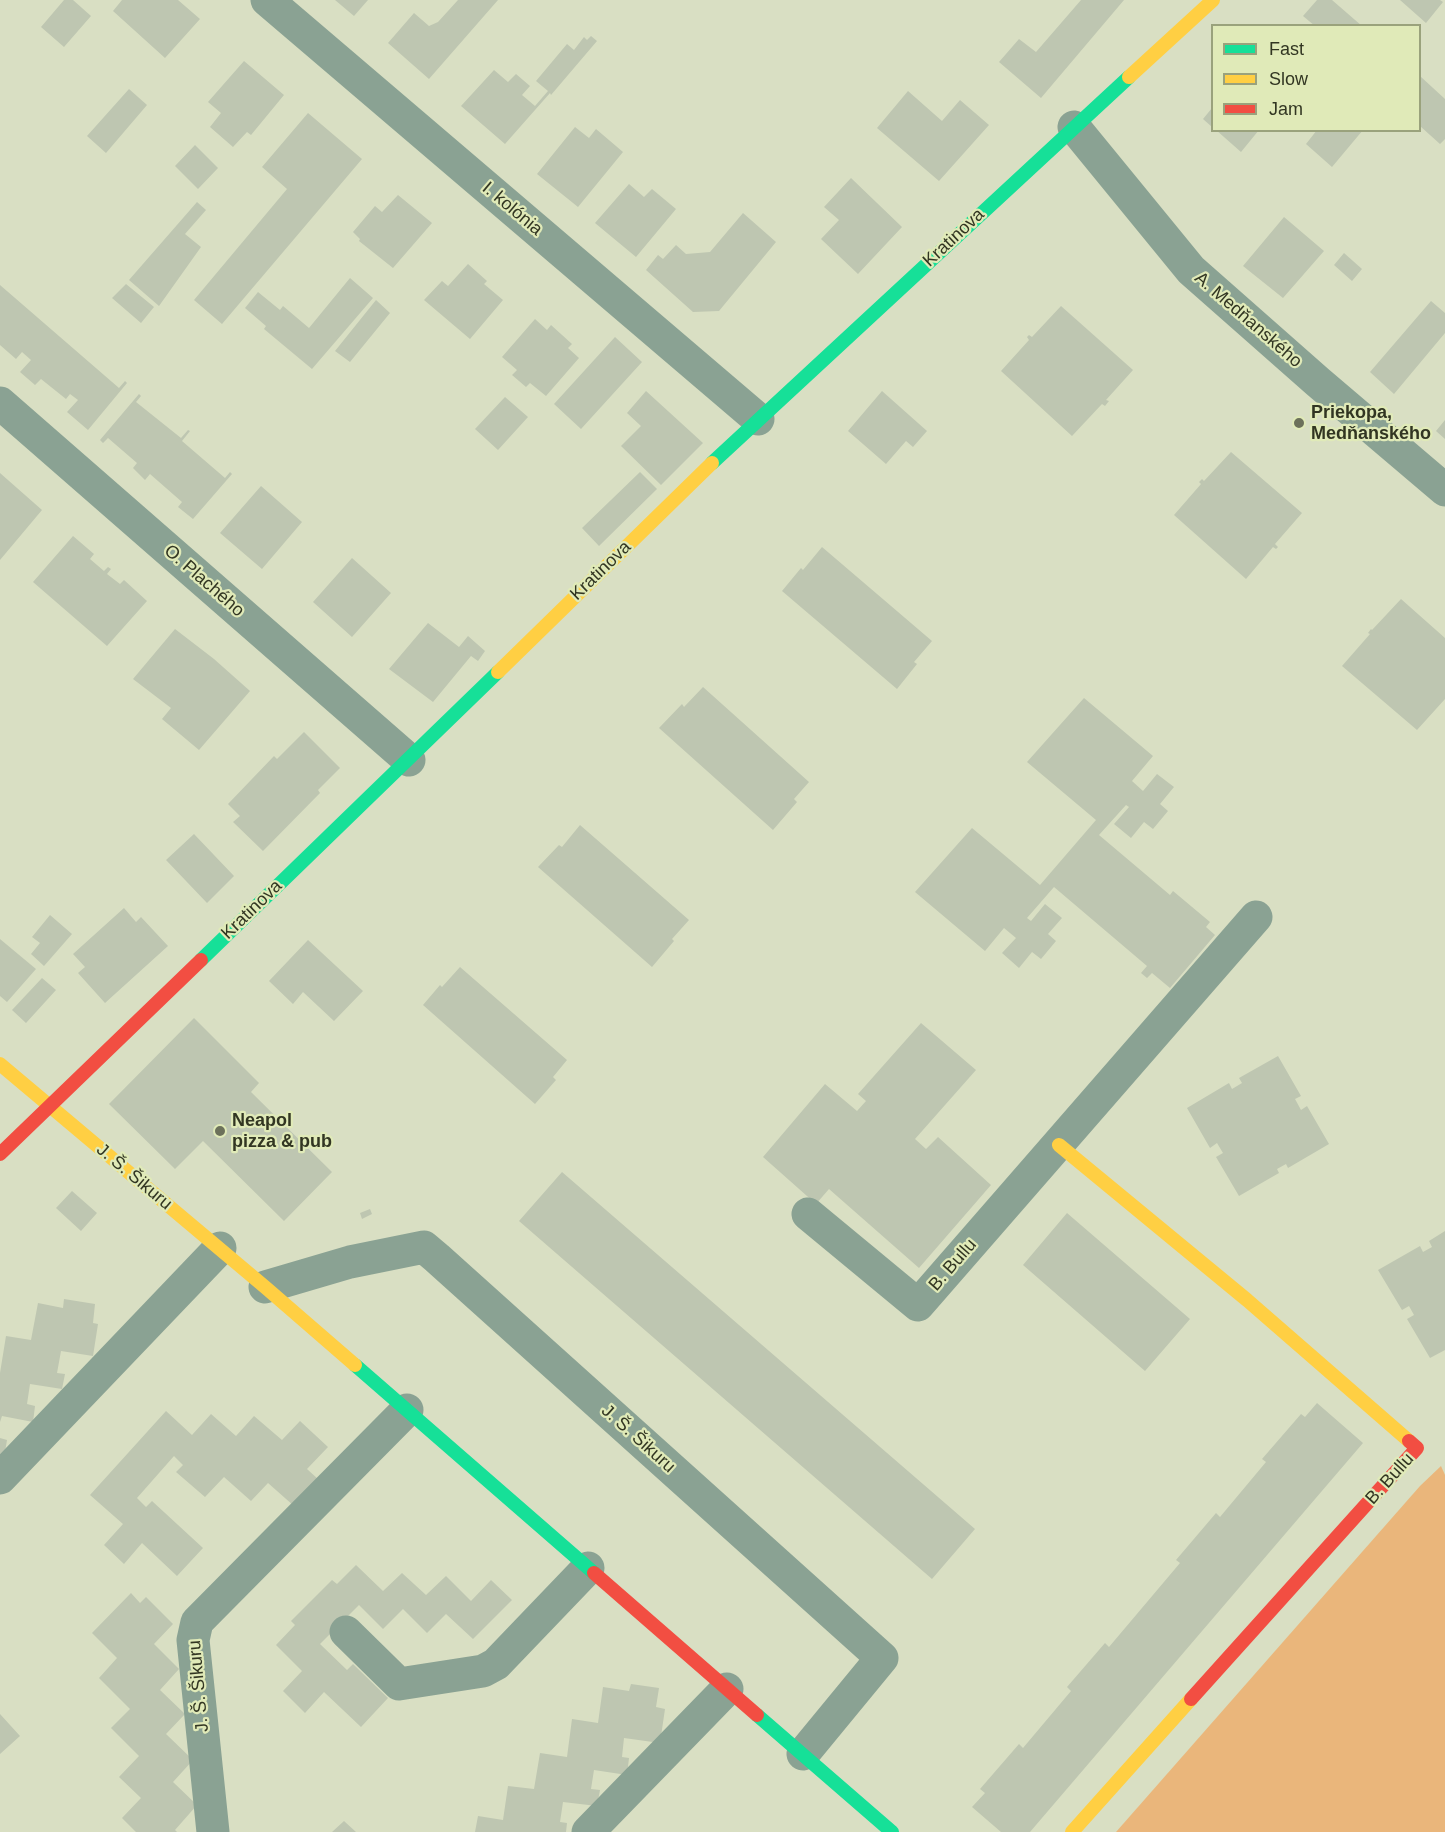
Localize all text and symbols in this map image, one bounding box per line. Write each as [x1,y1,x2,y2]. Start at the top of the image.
legend [1211,24,1421,132]
text: Fast [1269,39,1304,59]
text: Slow [1269,69,1308,89]
text: Jam [1269,99,1303,119]
street label: I. kolónia [477,178,547,240]
street label: Kratinova [919,204,989,272]
street label: A. Medňanského [1190,268,1306,372]
place label: Priekopa, Medňanského [1311,402,1431,444]
marker: Priekopa, Medňanského [1292,416,1306,430]
street label: Kratinova [566,537,636,605]
street label: O. Plachého [160,540,248,622]
street label: Kratinova [217,876,287,944]
place label: Neapol pizza & pub [232,1110,332,1152]
marker: Neapol pizza & pub [213,1124,227,1138]
street label: J. Š. Šikuru [92,1139,176,1215]
street label: B. Bullu [925,1235,981,1295]
street label: J. Š. Šikuru [597,1400,679,1478]
street label: B. Bullu [1361,1449,1419,1509]
street label: J. Š. Šikuru [184,1639,214,1733]

